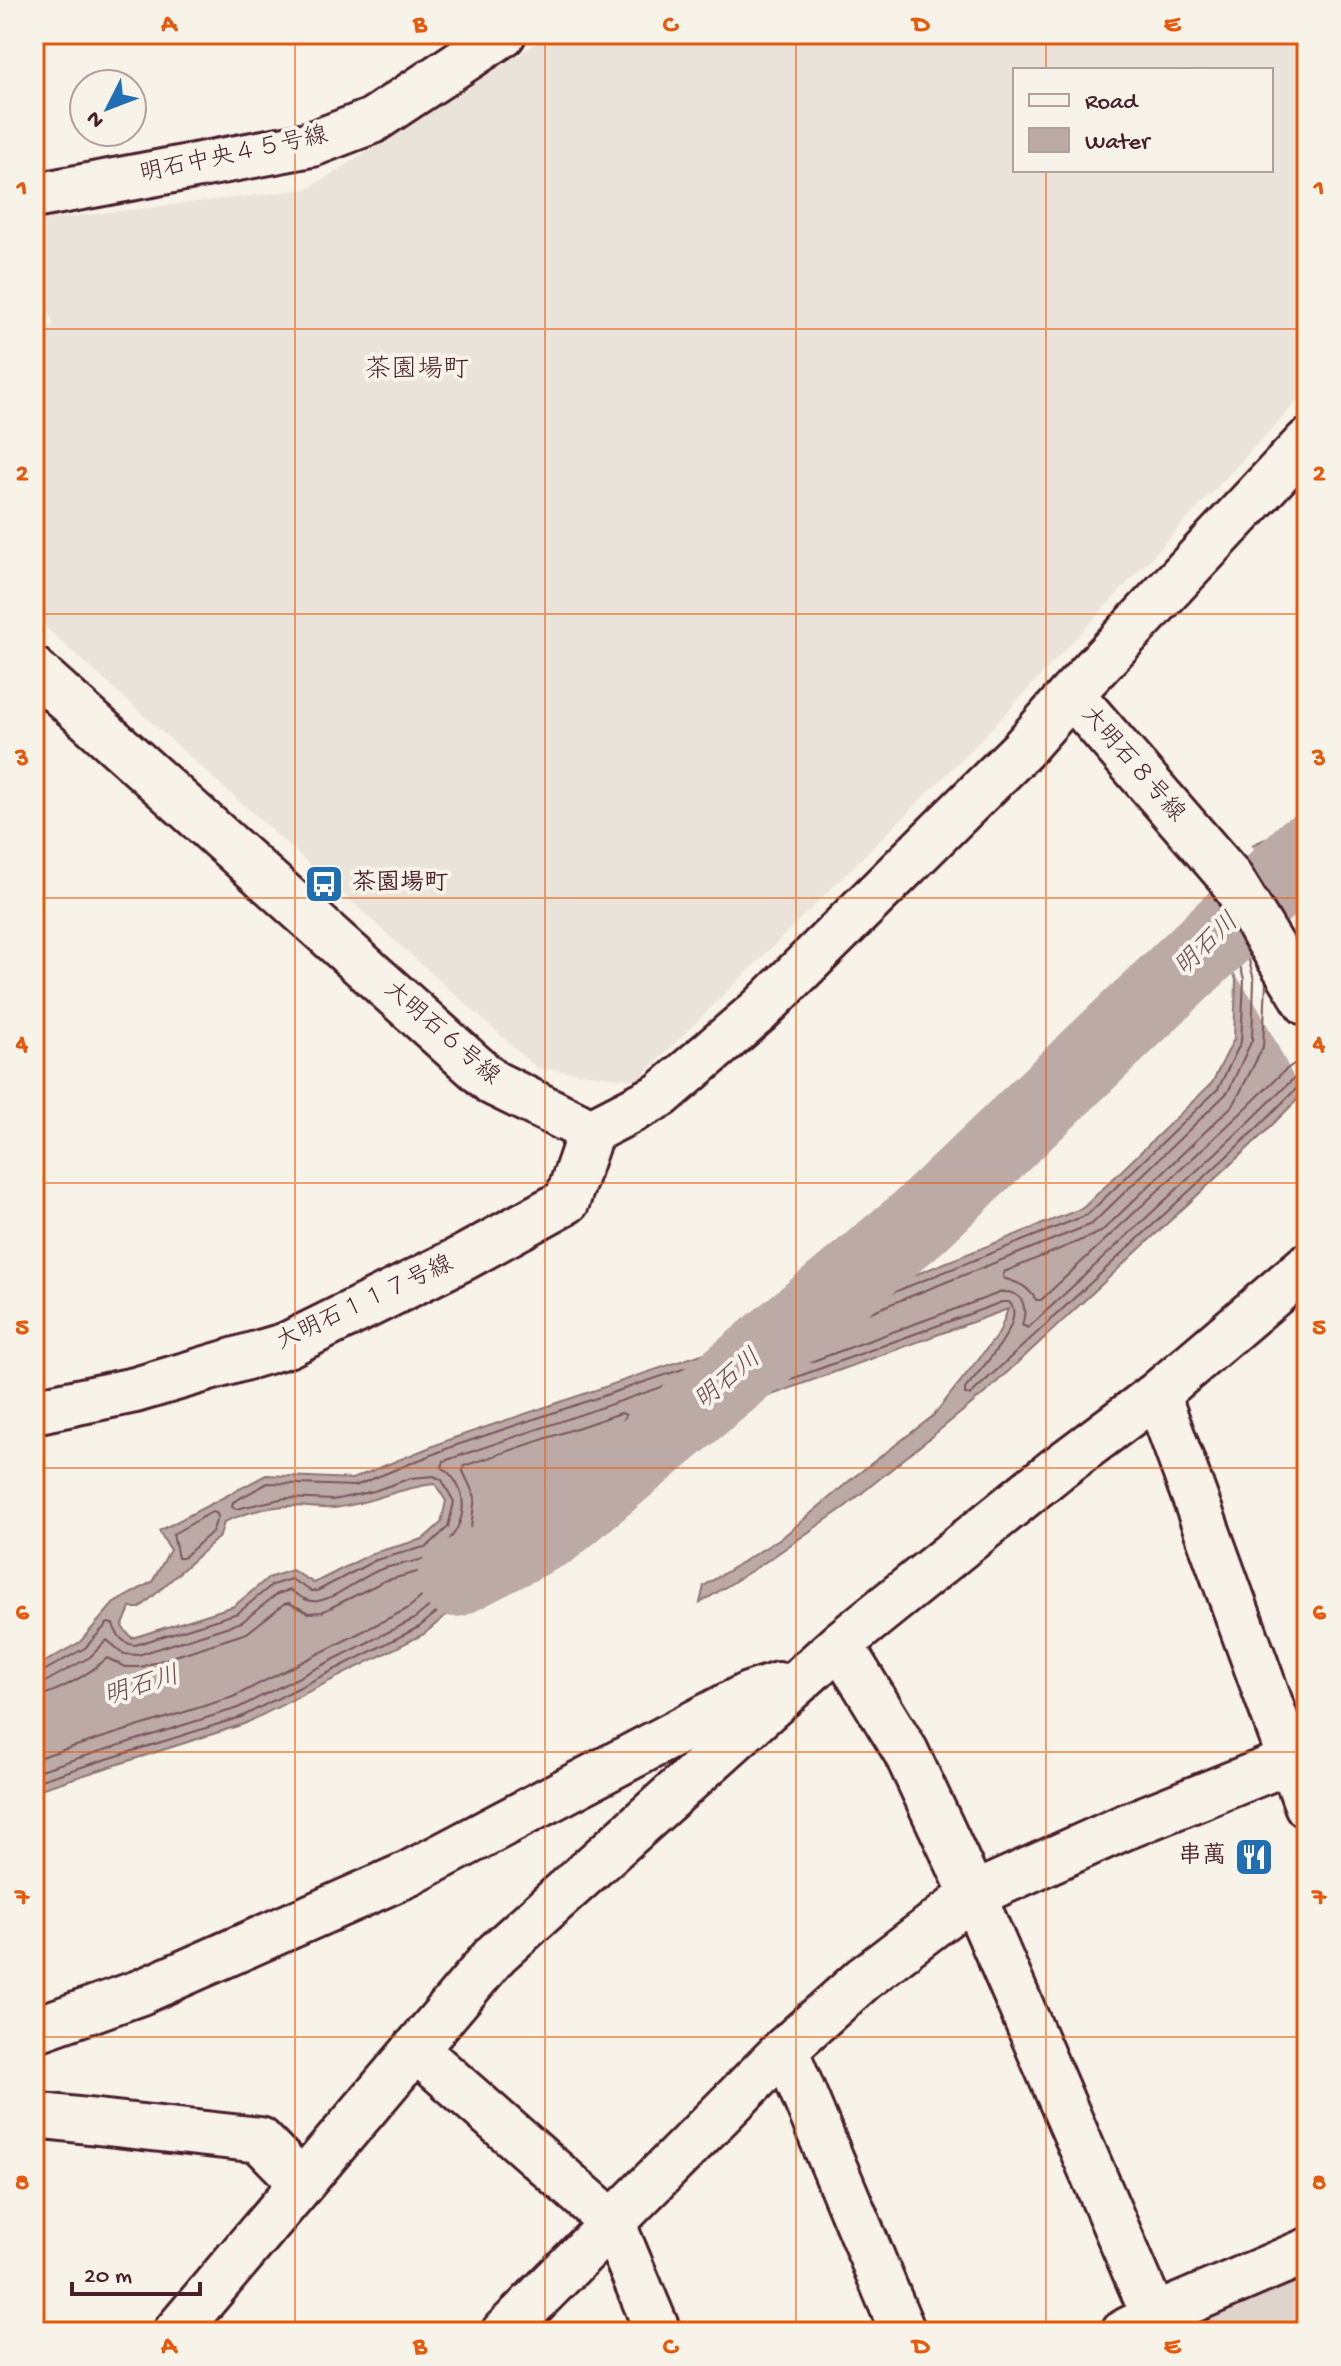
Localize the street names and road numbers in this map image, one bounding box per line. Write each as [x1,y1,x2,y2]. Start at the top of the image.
street label: 明石中央４５号線 [137,121,331,190]
street label: 大明石８号線 [1074,700,1191,829]
street label: 大明石６号線 [377,975,506,1092]
street label: 大明石１１７号線 [271,1249,458,1358]

